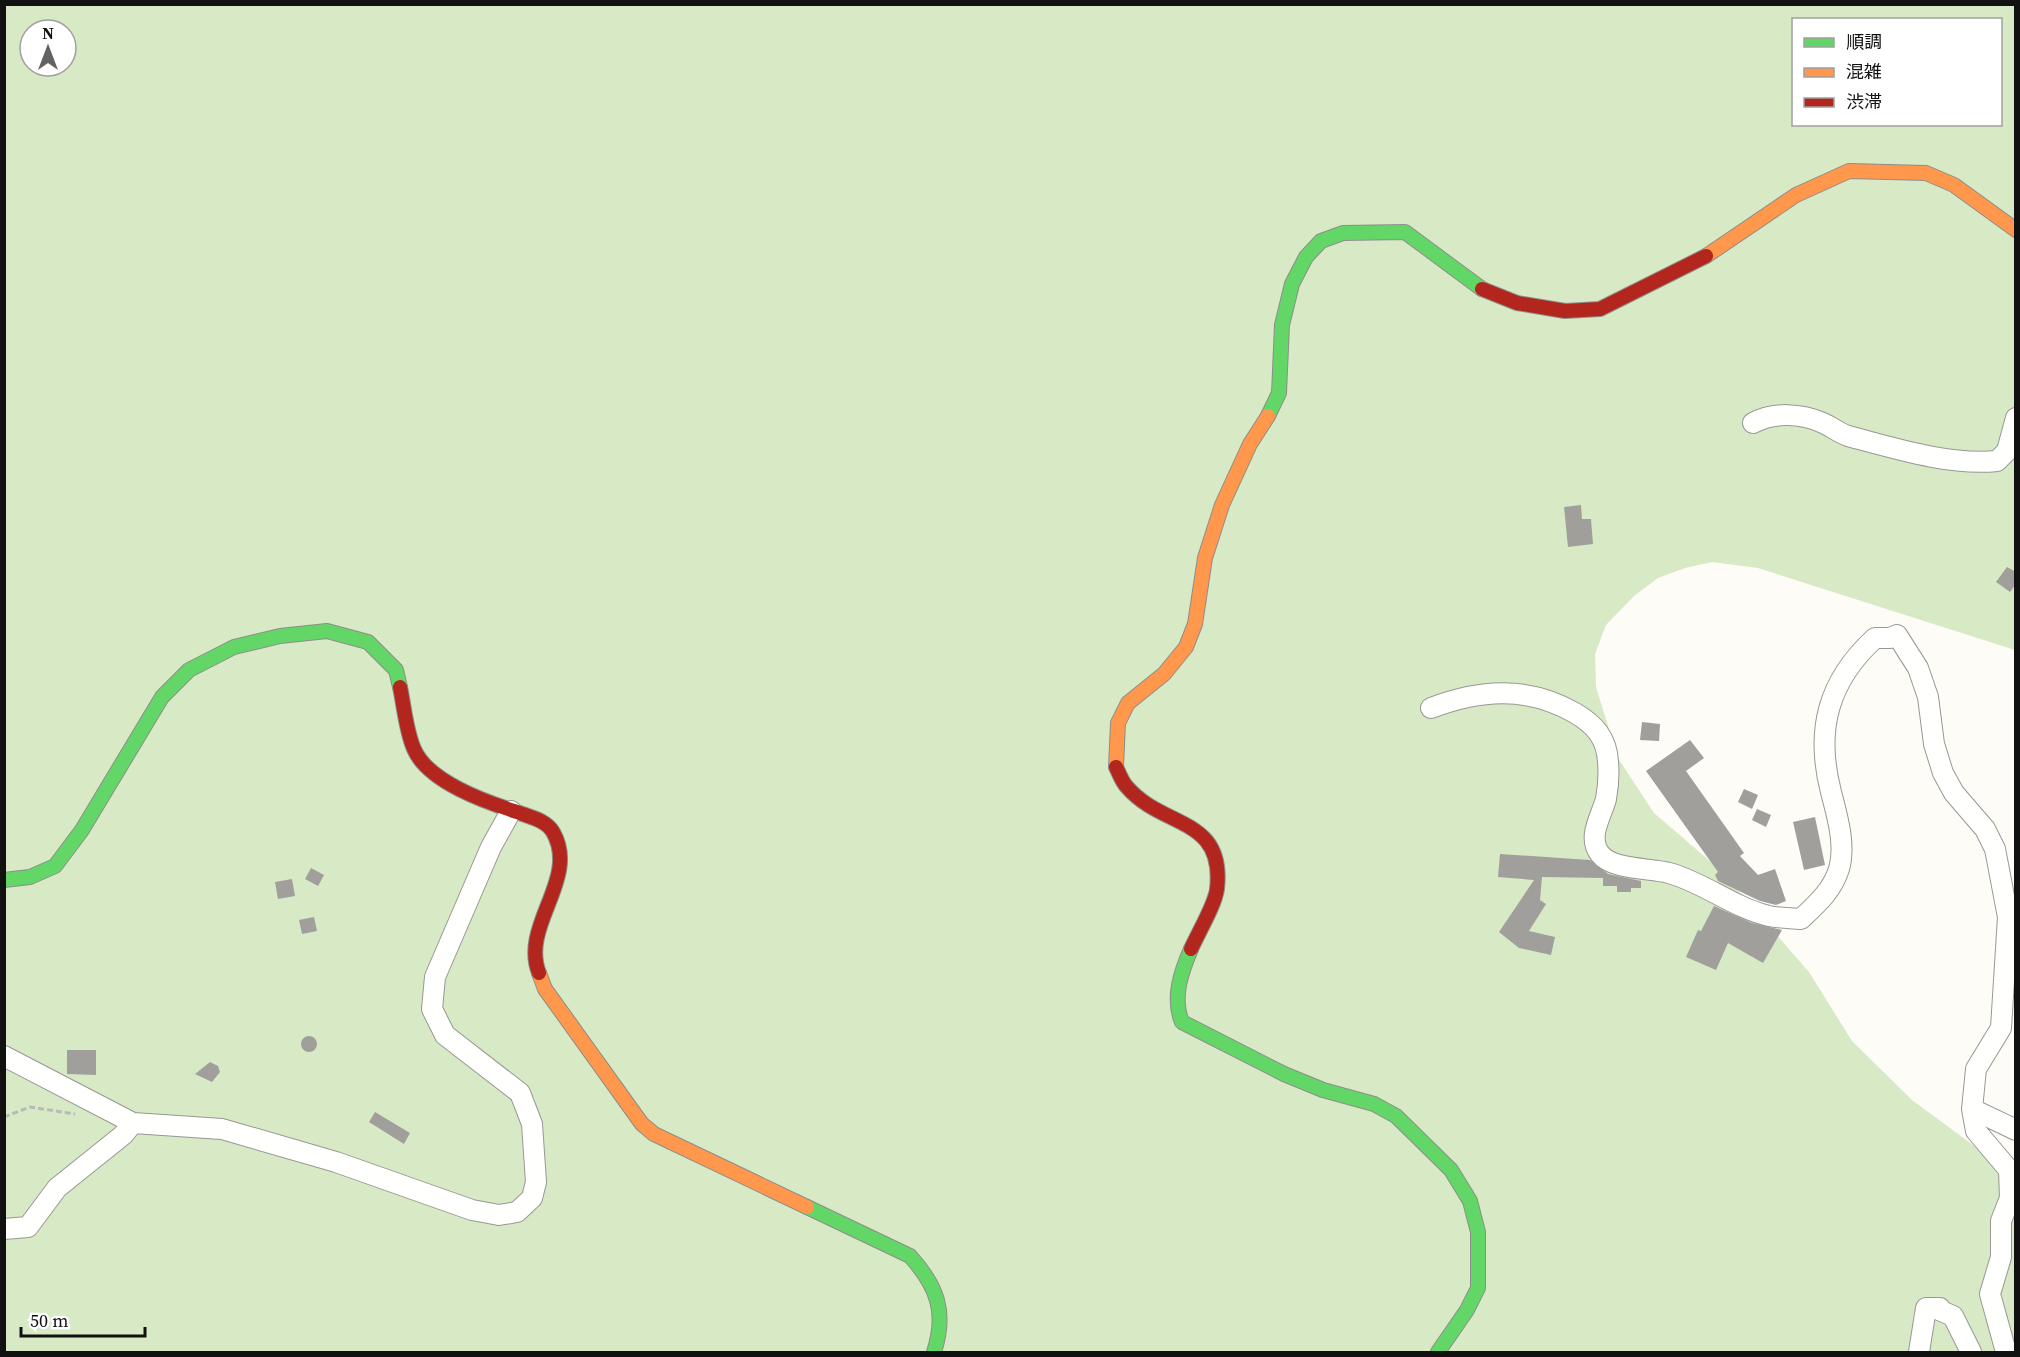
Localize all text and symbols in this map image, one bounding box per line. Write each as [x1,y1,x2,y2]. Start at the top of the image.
north arrow [18,18,78,78]
legend [1792,18,2002,126]
text: N [42,22,54,44]
text: 順調 [1846,29,1882,54]
text: 混雑 [1846,59,1882,84]
text: 渋滞 [1846,89,1882,114]
scale bar [21,1300,146,1338]
text: 50 m [30,1308,68,1333]

